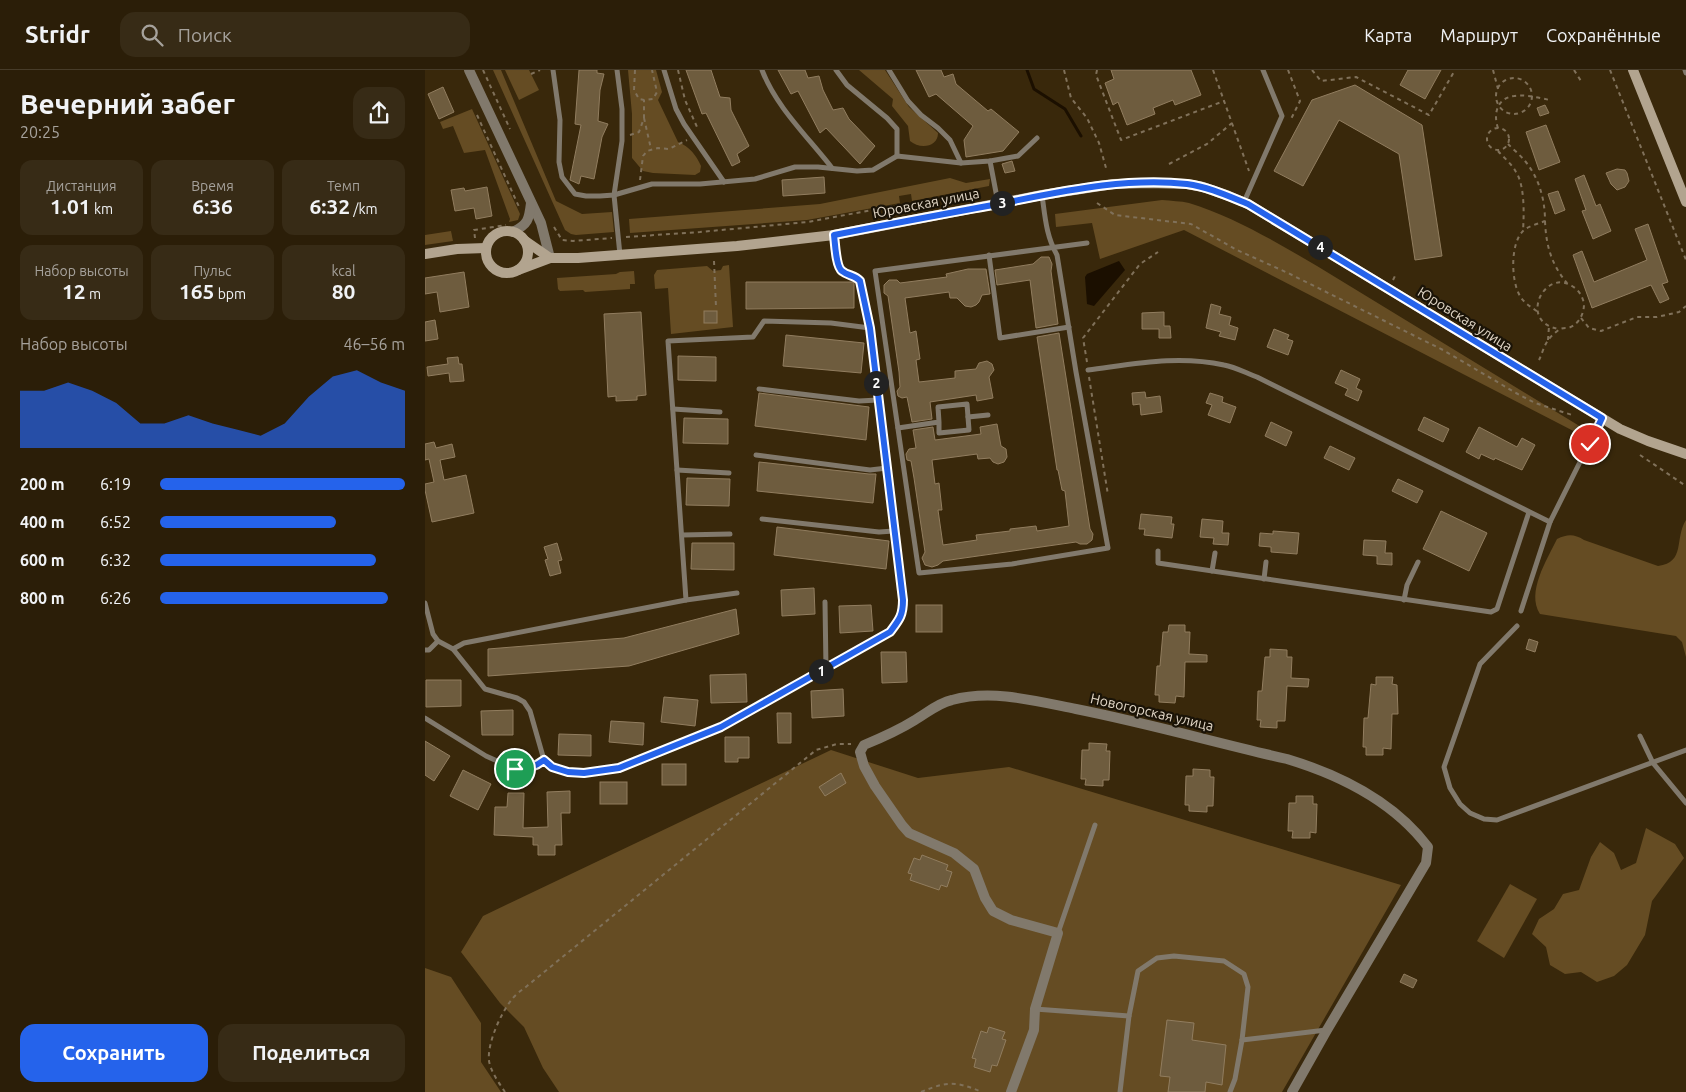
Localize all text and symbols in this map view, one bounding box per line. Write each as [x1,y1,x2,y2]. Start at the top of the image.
search box [120,12,470,57]
text: Stridr [25,21,90,48]
icon: search [138,21,166,49]
text: Поиск [178,24,232,46]
text: Карта [1364,25,1412,45]
text: Маршрут [1440,25,1518,45]
text: Сохранённые [1546,25,1661,45]
button: share [353,87,405,139]
text: Вечерний забег [20,88,235,119]
text: 20:25 [20,123,60,141]
text: Дистанция [46,178,117,194]
text: Время [191,178,234,194]
text: Темп [327,178,360,194]
street label: Юровская улица [871,185,981,221]
pin: 3 [989,190,1015,216]
text: 1.01 [50,194,91,218]
text: 6:36 [192,194,233,218]
text: 6:32 [309,194,350,218]
text: 3 [999,195,1006,211]
text: km [91,201,113,217]
text: /km [350,201,378,217]
pin: 4 [1307,234,1333,260]
text: 4 [1317,239,1324,255]
text: Набор высоты [34,263,129,279]
text: Пульс [193,263,232,279]
text: kcal [331,263,356,279]
text: 12 [62,279,86,303]
text: 165 [179,279,214,303]
text: 80 [332,279,355,303]
street label: Юровская улица [1415,284,1515,354]
text: m [86,286,101,302]
text: bpm [214,286,246,302]
text: Набор высоты [20,335,128,353]
text: 46–56 m [343,335,405,353]
pin: 2 [863,370,889,396]
text: 2 [873,375,880,391]
pin [1569,423,1611,465]
icon: check [1576,430,1604,458]
text: 200 m [20,475,65,493]
text: 6:19 [100,475,131,493]
text: 400 m [20,513,65,531]
text: 6:52 [100,513,131,531]
text: 600 m [20,551,65,569]
text: 6:32 [100,551,131,569]
text: 800 m [20,589,65,607]
text: 6:26 [100,589,131,607]
pin: 1 [809,658,833,684]
text: 1 [818,663,825,679]
street label: Новогорская улица [1089,690,1215,734]
pin [494,748,536,790]
icon: arrive [501,755,529,783]
button: Сохранить [20,1024,208,1082]
button: Поделиться [218,1024,405,1082]

